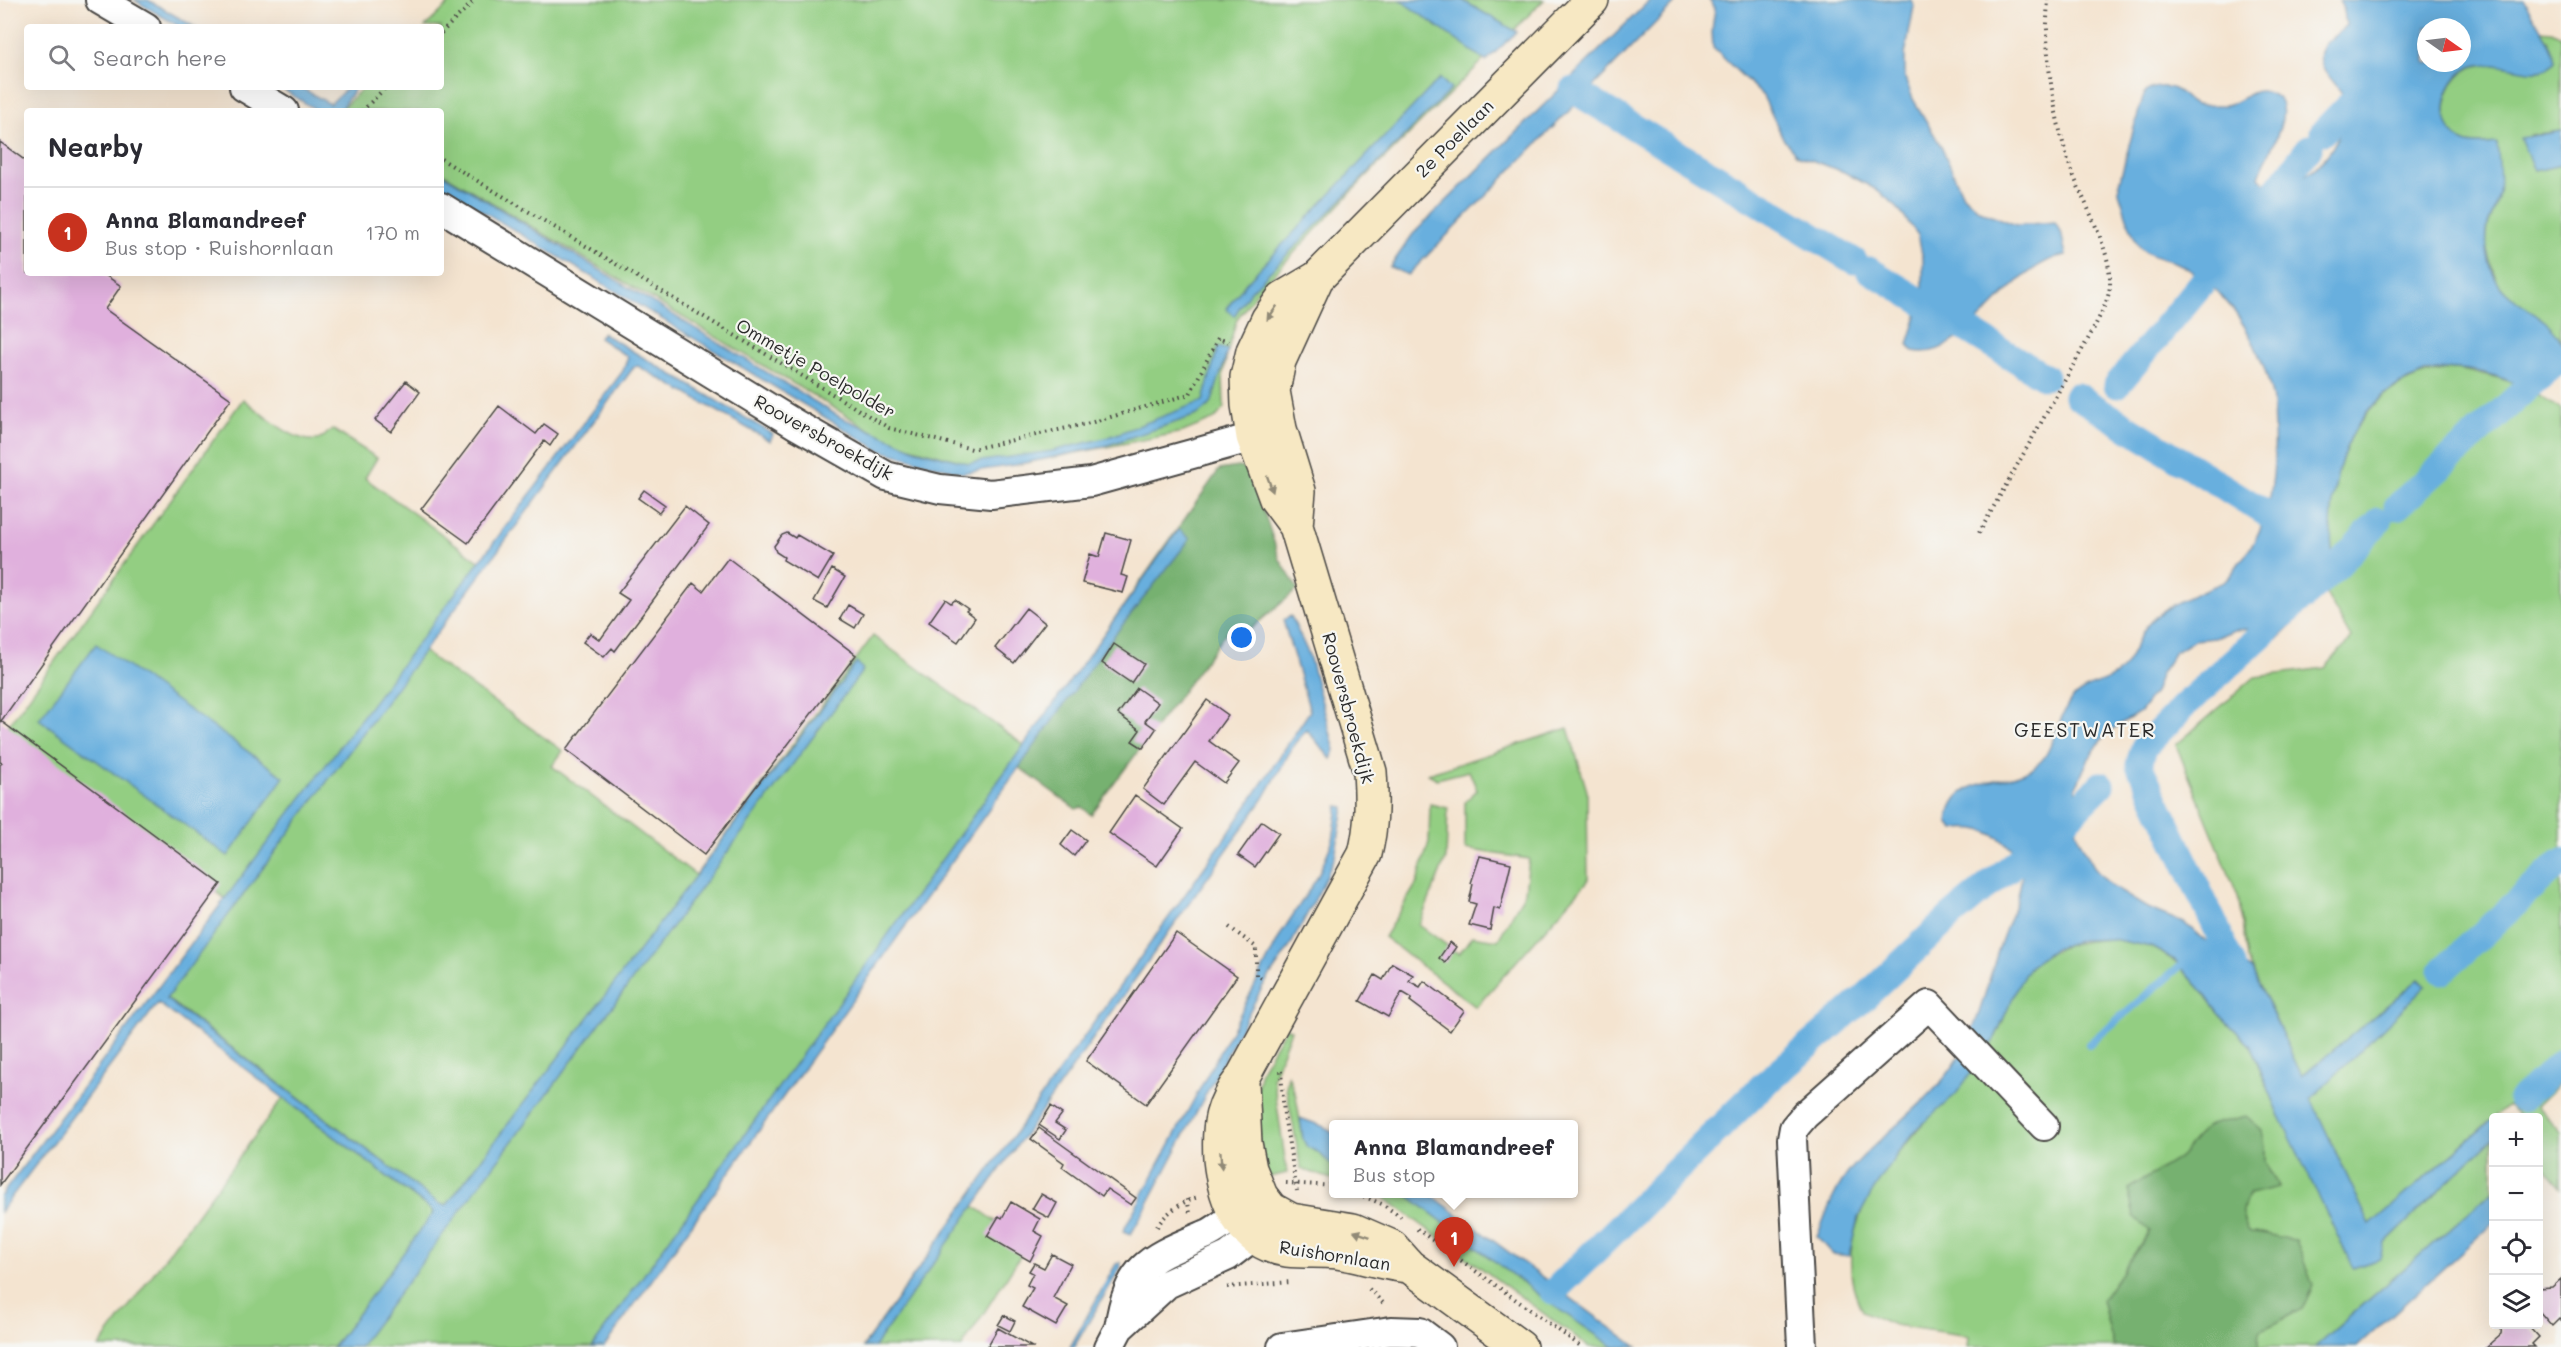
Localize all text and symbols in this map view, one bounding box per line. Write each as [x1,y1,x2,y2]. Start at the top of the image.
north arrow [2417,18,2471,72]
search box [24,24,444,90]
icon: search [45,41,78,74]
text: Search here [93,43,227,72]
street label: 2e Poellaan [1410,94,1498,182]
text: Nearby [48,130,143,164]
text: Anna Blamandreef [105,205,306,234]
text: 1 [63,219,72,245]
text: 170 m [365,219,420,245]
text: Bus stop · Ruishornlaan [105,234,334,260]
one-way arrow [1266,305,1278,321]
street label: Ommetje Poelpolder [732,313,900,423]
street label: Rooversbroekdijk [750,389,898,485]
one-way arrow [1266,475,1276,493]
your location [1227,623,1256,652]
street label: Rooversbroekdijk [1317,630,1381,786]
district label: GEESTWATER [2014,716,2156,742]
map controls [2489,1113,2543,1329]
button: + [2489,1113,2543,1167]
popup [1329,1120,1578,1198]
text: Anna Blamandreef [1353,1132,1554,1161]
one-way arrow [1216,1151,1225,1170]
text: Bus stop [1353,1161,1435,1187]
button: − [2489,1167,2543,1221]
pin: 1 [1434,1218,1474,1267]
button: locate [2489,1221,2543,1275]
one-way arrow [1353,1228,1371,1238]
street label: Ruishornlaan [1278,1234,1392,1276]
button: layers [2489,1275,2543,1329]

